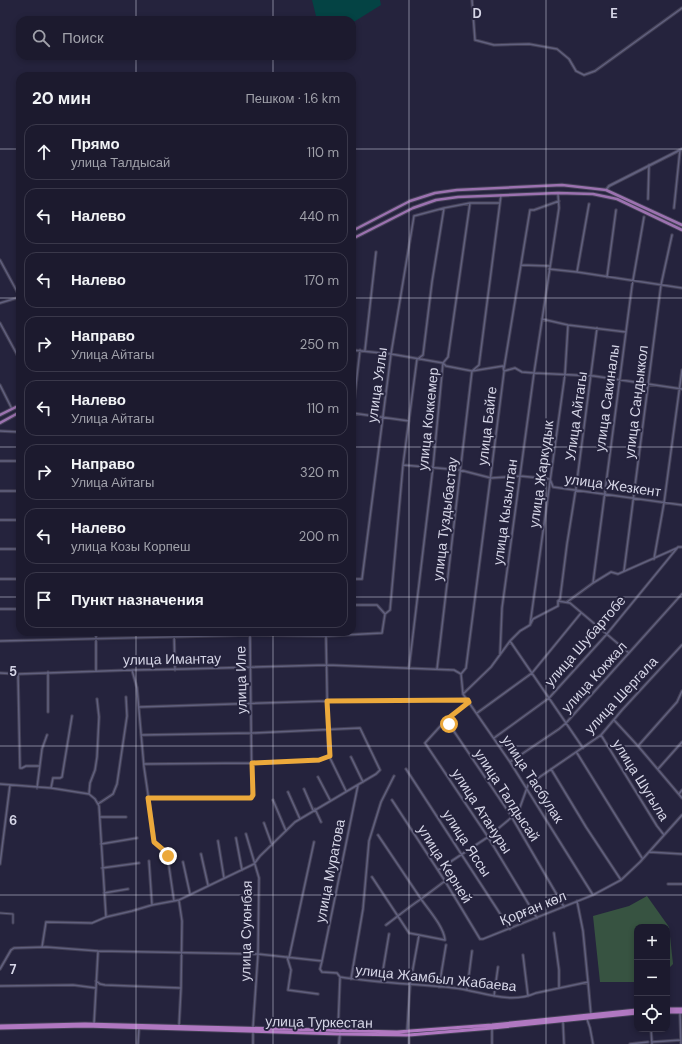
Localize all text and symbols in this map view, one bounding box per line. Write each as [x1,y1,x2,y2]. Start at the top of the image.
text: D [472,5,482,22]
text: E [610,5,618,22]
search box [16,16,356,60]
icon: search [30,27,52,49]
text: Поиск [62,28,104,48]
text: 20 мин [32,87,91,109]
text: Пешком · 1.6 km [246,90,340,107]
text: Прямо [71,134,120,154]
icon: ahead [33,141,55,163]
text: 110 m [307,144,339,161]
text: улица Талдысай [71,154,170,171]
icon: left [33,205,55,227]
text: Налево [71,206,126,226]
text: 440 m [299,208,339,225]
icon: left [33,269,55,291]
text: Налево [71,270,126,290]
text: 170 m [304,272,339,289]
text: Направо [71,326,135,346]
icon: right [33,333,55,355]
text: 250 m [300,336,339,353]
street label: улица Сакиналы [591,343,623,453]
street label: улица Сандыккол [620,344,652,460]
text: Улица Айтагы [71,346,154,363]
street label: улица Уялы [363,346,391,424]
street label: улица Коккемер [414,366,442,471]
street label: Улица Айтагы [561,370,591,462]
street label: улица Байге [473,385,501,467]
text: Налево [71,390,126,410]
icon: left [33,397,55,419]
text: 110 m [307,400,339,417]
text: Улица Айтагы [71,410,154,427]
street label: улица Жаркудык [525,418,558,529]
text: Направо [71,454,135,474]
street label: улица Туздыбастау [428,456,462,582]
street label: улица Кызылтан [489,458,521,566]
icon: right [33,461,55,483]
text: 320 m [300,464,339,481]
street label: улица Жезкент [564,469,663,501]
text: Улица Айтагы [71,474,154,491]
text: Налево [71,518,126,538]
icon: left [33,525,55,547]
text: 200 m [299,528,339,545]
text: улица Козы Корпеш [71,538,190,555]
icon: arrive [33,589,55,611]
text: Пункт назначения [71,590,204,610]
street label: улица Шубартобе [541,592,630,690]
street label: улица Кокжал [557,638,631,716]
street label: улица Иле [231,646,251,714]
street label: улица Имантау [123,649,221,669]
street label: улица Шергала [581,652,662,737]
text: 5 [9,663,17,680]
route start [440,715,458,733]
street label: улица Тасбулак [498,732,569,827]
street label: улица Шугыла [609,736,673,824]
street label: улица Талдысай [470,745,544,845]
street label: улица Атануры [448,765,516,857]
street label: улица Яссы [439,806,495,880]
text: 6 [9,812,17,829]
street label: улица Муратова [311,817,349,924]
street label: улица Керней [414,821,476,907]
route end [159,847,177,865]
street label: улица Суюнбая [236,881,256,981]
street label: Қорған көл [497,887,569,929]
map controls [634,924,670,1032]
button: + [634,924,670,960]
button: − [634,960,670,996]
text: 7 [10,961,17,978]
street label: улица Жамбыл Жабаева [355,961,518,995]
button: locate [634,996,670,1032]
street label: улица Туркестан [265,1012,373,1032]

